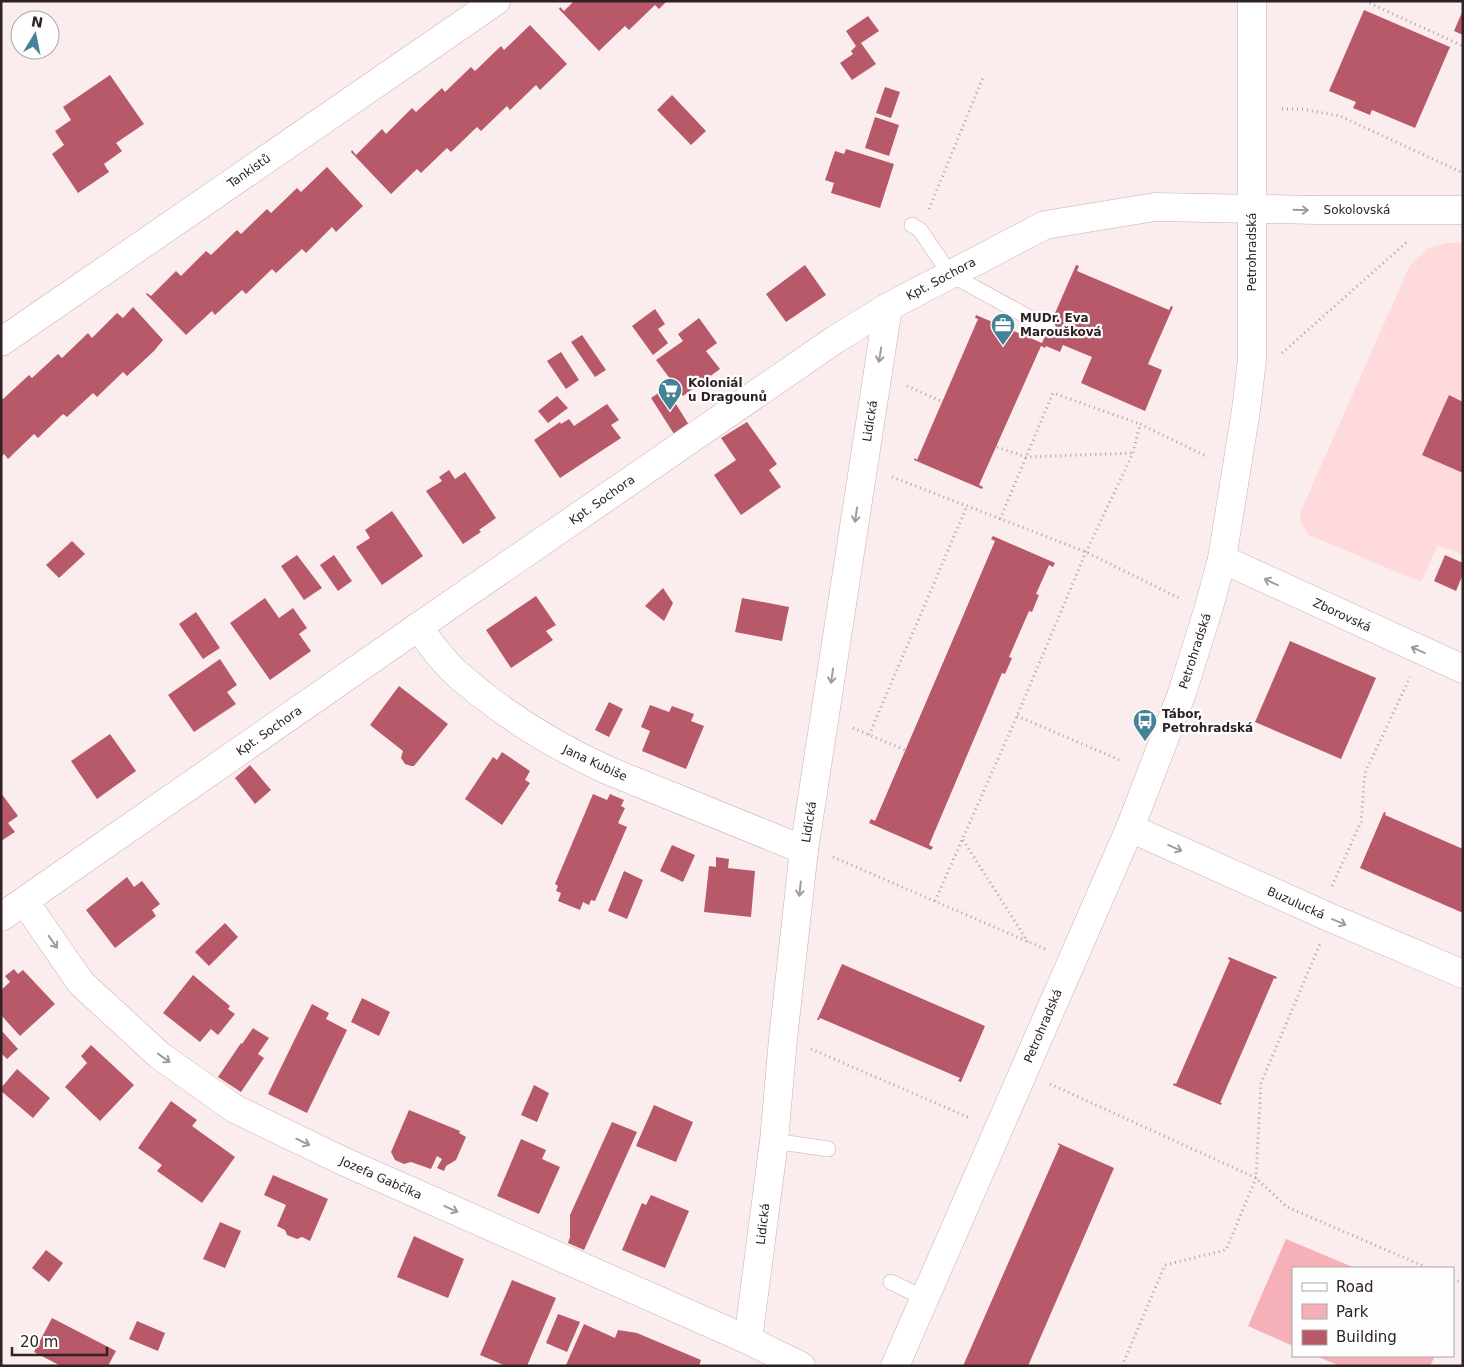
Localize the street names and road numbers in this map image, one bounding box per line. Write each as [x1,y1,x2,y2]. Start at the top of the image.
street label: Tankistů [224,151,273,191]
street label: Sokolovská [1324,203,1390,217]
street label: Petrohradská [1245,213,1259,291]
street label: Kpt. Sochora [904,255,978,303]
street label: Lidická [860,399,880,443]
street label: Kpt. Sochora [567,472,637,528]
street label: Zborovská [1311,595,1373,635]
street label: Petrohradská [1176,611,1214,691]
street label: Kpt. Sochora [234,703,304,759]
street label: Jana Kubiše [560,742,629,784]
street label: Lidická [799,800,819,844]
street label: Buzulucká [1265,884,1327,922]
street label: Petrohradská [1021,987,1065,1065]
street label: Jozefa Gabčíka [337,1153,424,1202]
street label: Lidická [754,1202,772,1246]

